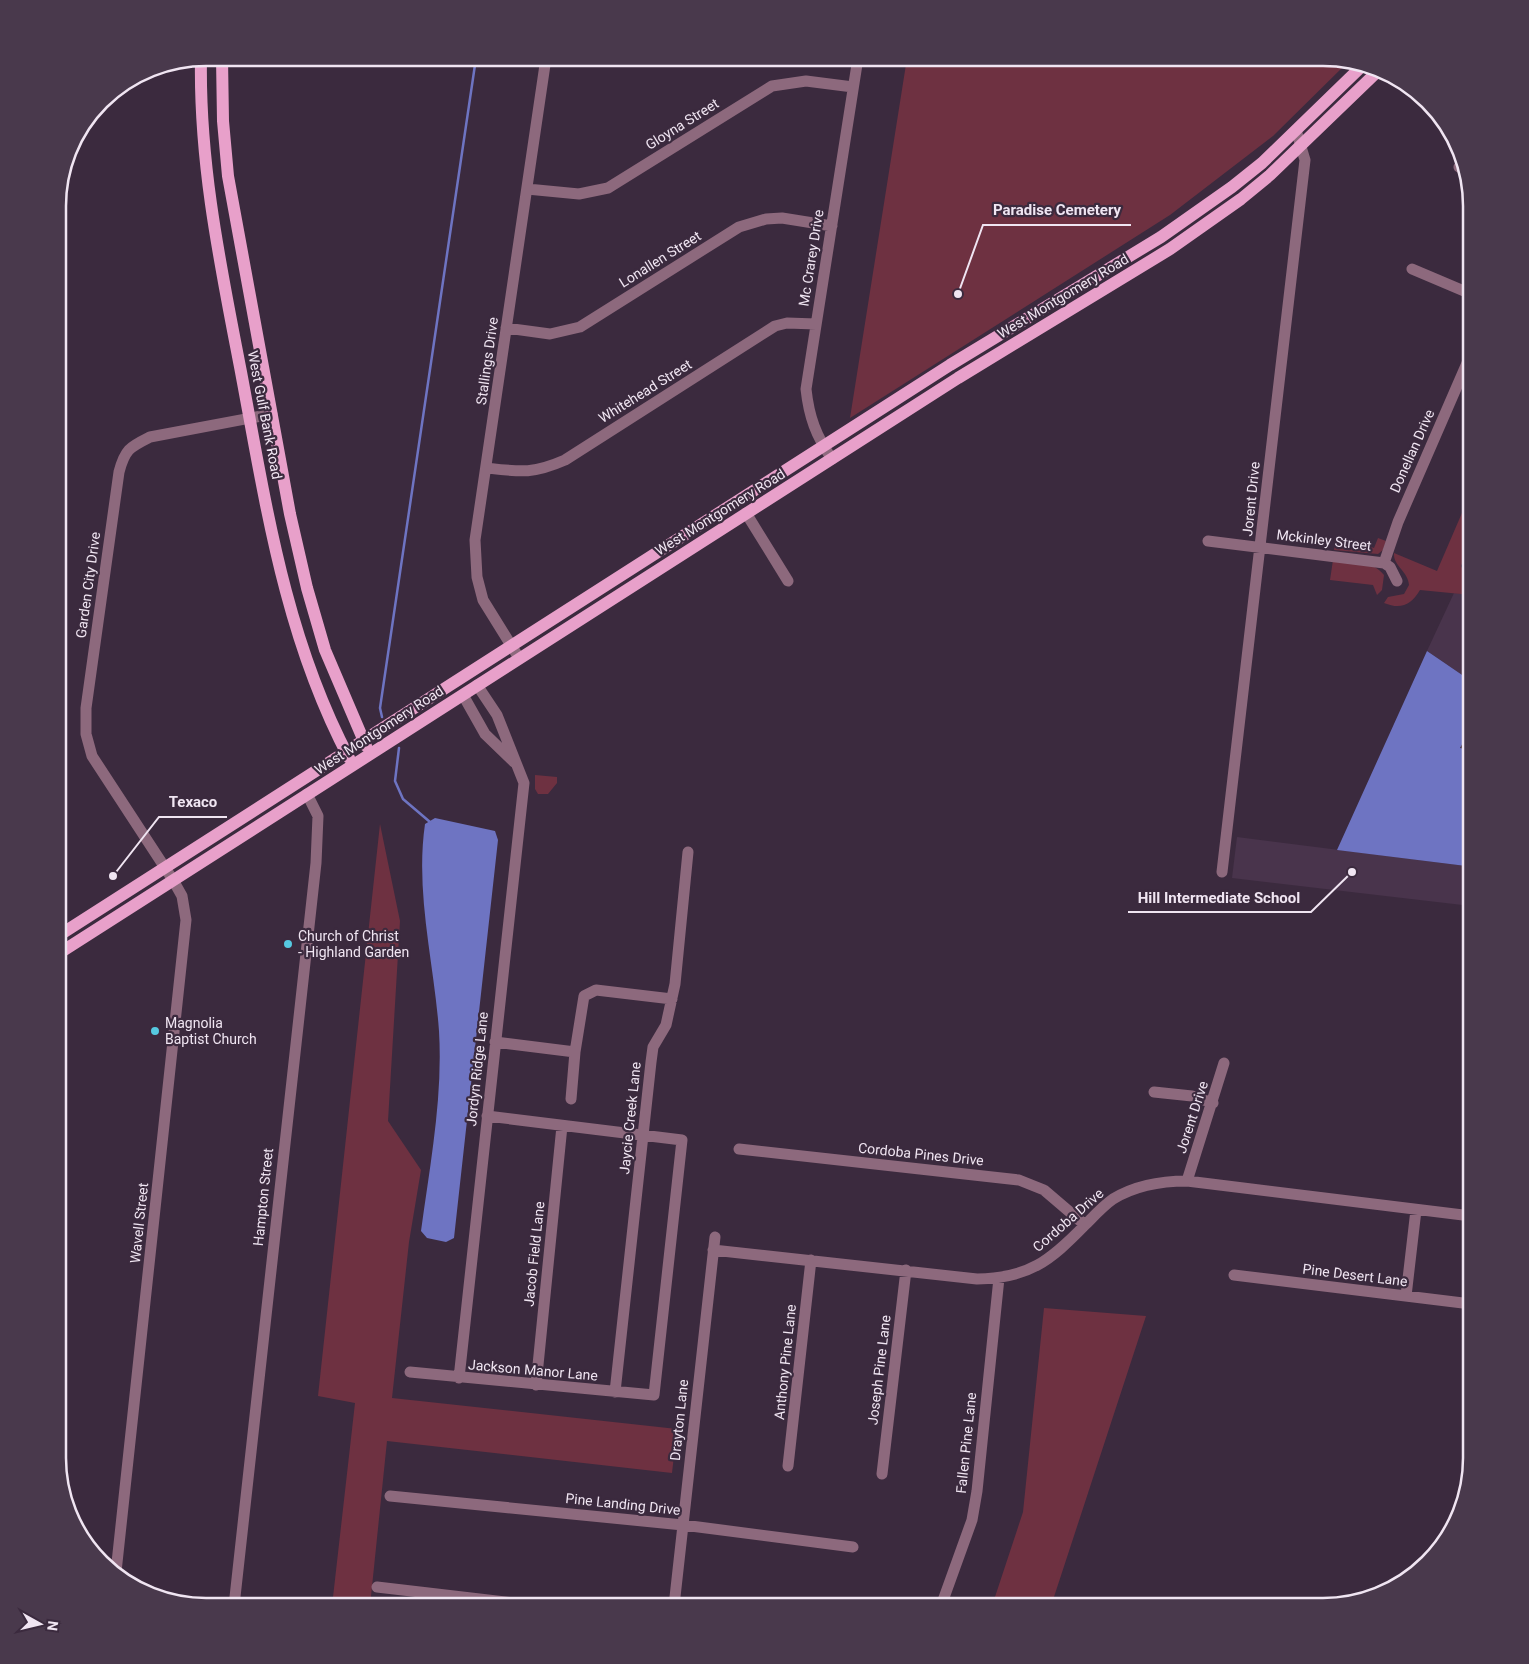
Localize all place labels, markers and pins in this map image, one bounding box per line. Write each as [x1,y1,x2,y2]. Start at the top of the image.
callout: Paradise Cemetery [983,195,1131,225]
callout: Texaco [159,787,227,817]
callout: Hill Intermediate School [1128,882,1311,912]
place label: Church of Christ - Highland Garden [298,928,409,960]
marker: Church of Christ - Highland Garden [282,938,294,950]
place label: Magnolia Baptist Church [165,1015,257,1047]
marker: Magnolia Baptist Church [149,1025,161,1037]

